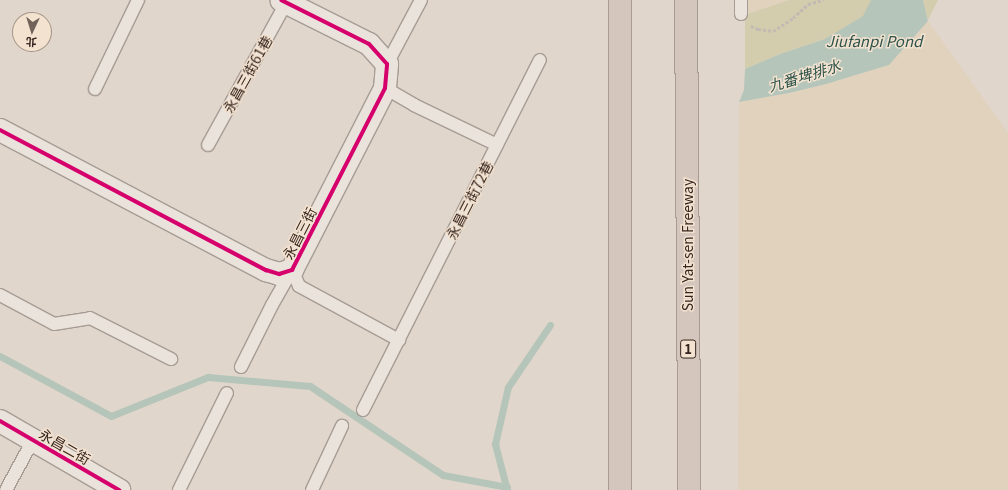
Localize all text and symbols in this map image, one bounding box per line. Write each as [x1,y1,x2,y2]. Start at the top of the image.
north arrow [12,12,52,52]
water label: Jiufanpi Pond [826,32,922,50]
street label: 永昌三街61巷 [219,33,275,115]
text: 北 [25,35,37,51]
water label: 九番埤排水 [766,55,842,95]
street label: 永昌三街72巷 [442,158,496,242]
street label: Sun Yat-sen Freeway [679,179,695,311]
street label: 永昌三街 [279,204,319,262]
road number: 1 [680,338,696,360]
street label: 永昌二街 [37,425,93,467]

